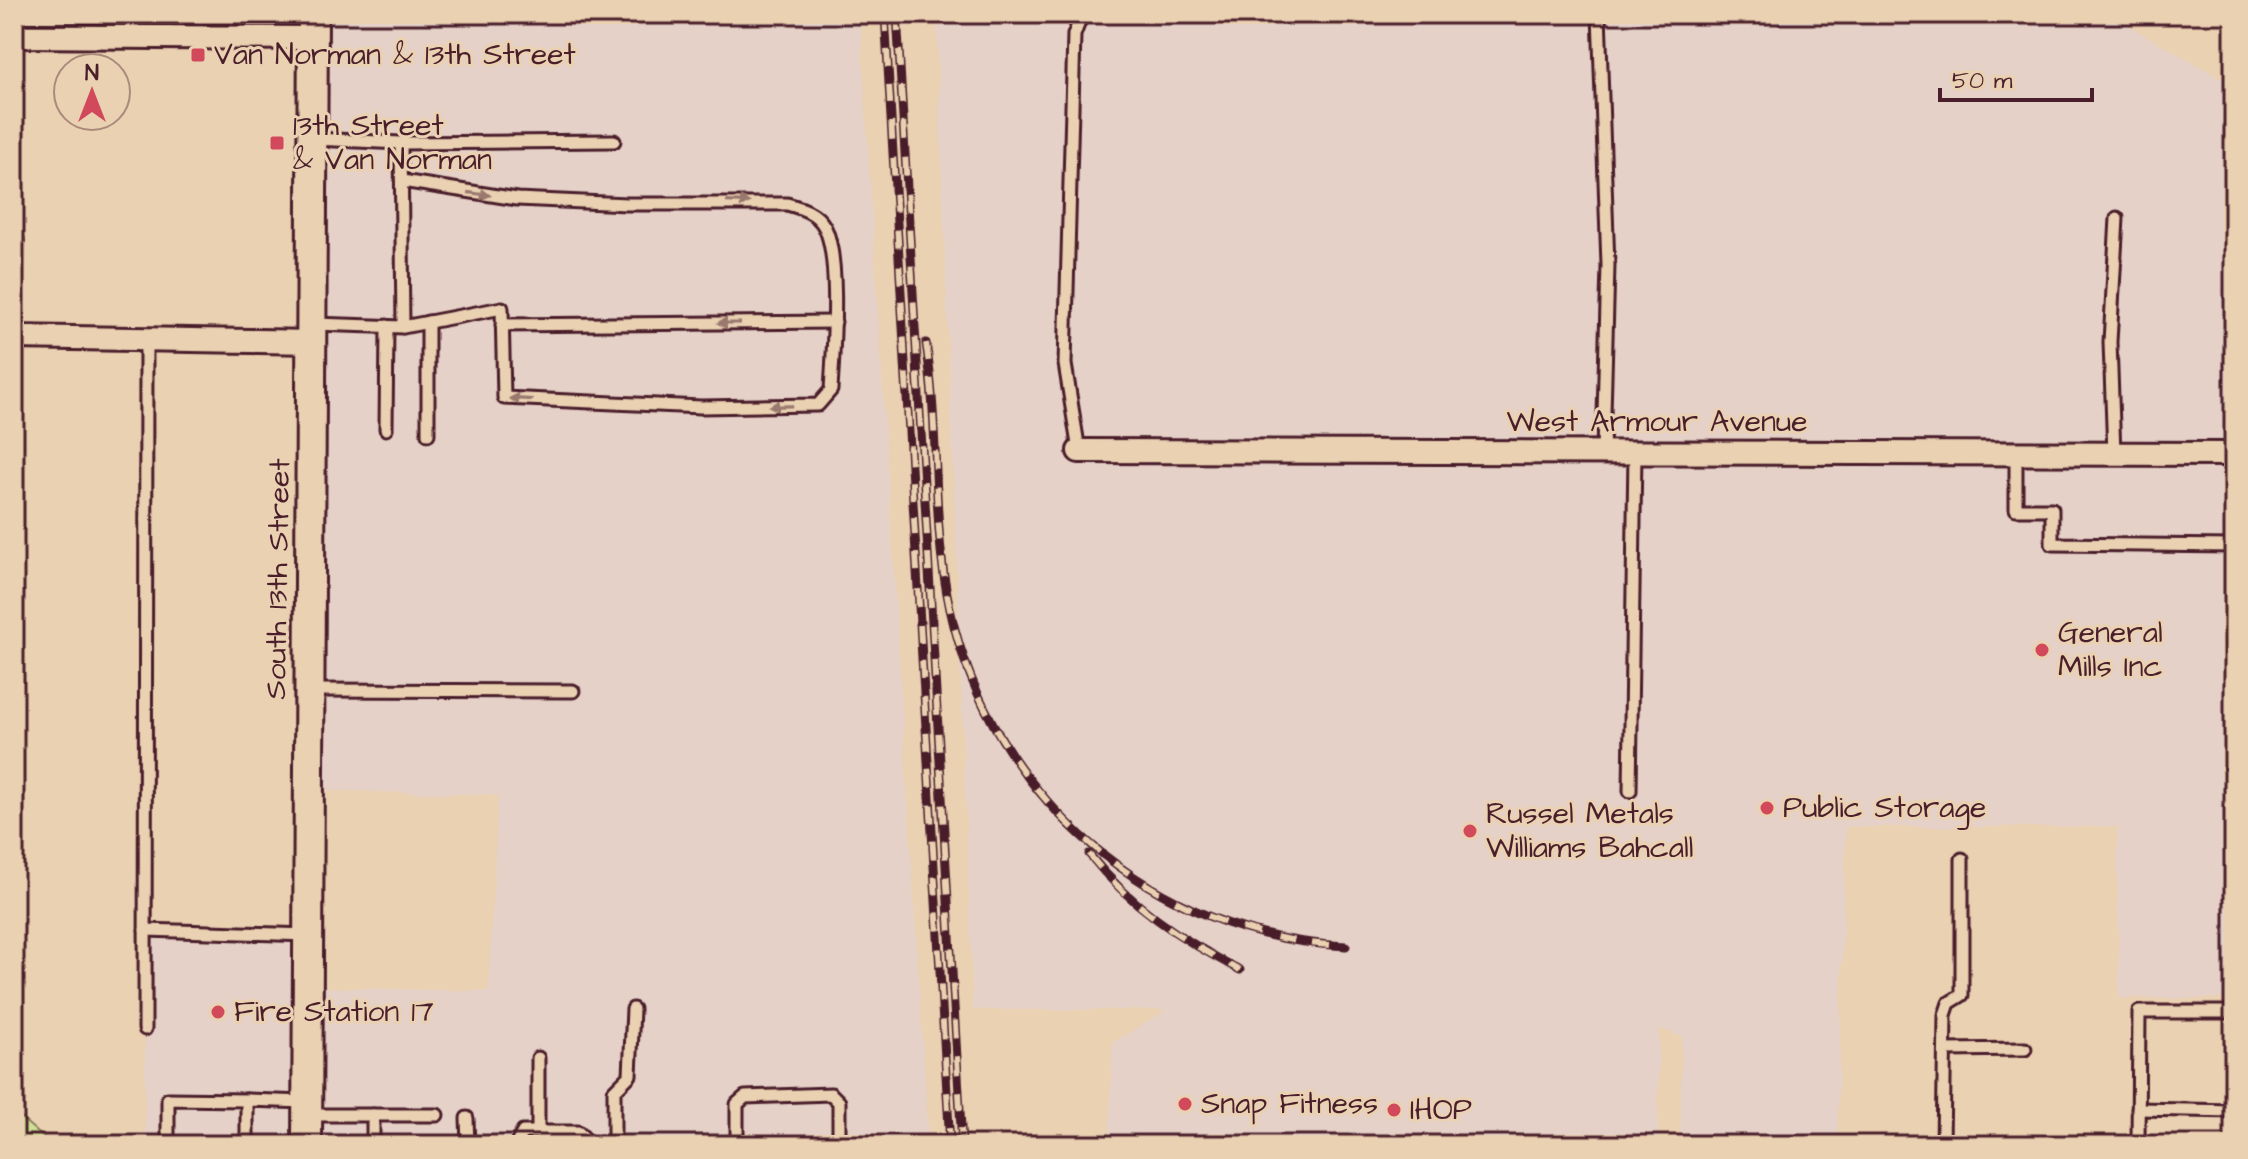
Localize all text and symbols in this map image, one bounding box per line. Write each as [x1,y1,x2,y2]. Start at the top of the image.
place label: Van Norman & 13th Street [214,34,576,76]
marker: Van Norman & 13th Street [189,46,207,64]
north arrow [52,52,132,132]
scale bar [1940,52,2092,102]
text: N [85,58,99,89]
text: 50 m [1952,64,2013,98]
place label: 13th Street & Van Norman [293,105,492,181]
marker: 13th Street & Van Norman [268,134,286,152]
one-way arrow [466,188,491,201]
one-way arrow [726,196,751,209]
one-way arrow [716,317,741,329]
one-way arrow [508,392,533,405]
one-way arrow [768,400,793,412]
street label: West Armour Avenue [1507,401,1807,443]
street label: South 13th Street [255,458,301,700]
place label: General Mills Inc [2058,612,2163,688]
marker: General Mills Inc [2033,641,2051,659]
place label: Public Storage [1783,787,1986,830]
place label: Russel Metals Williams Bahcall [1486,793,1694,869]
marker: Public Storage [1758,799,1776,817]
marker: Russel Metals Williams Bahcall [1461,822,1479,840]
place label: Fire Station 17 [234,991,434,1033]
marker: Fire Station 17 [209,1003,227,1021]
place label: Snap Fitness [1201,1083,1378,1125]
place label: IHOP [1410,1089,1472,1131]
marker: Snap Fitness [1176,1095,1194,1113]
marker: IHOP [1385,1101,1403,1119]

